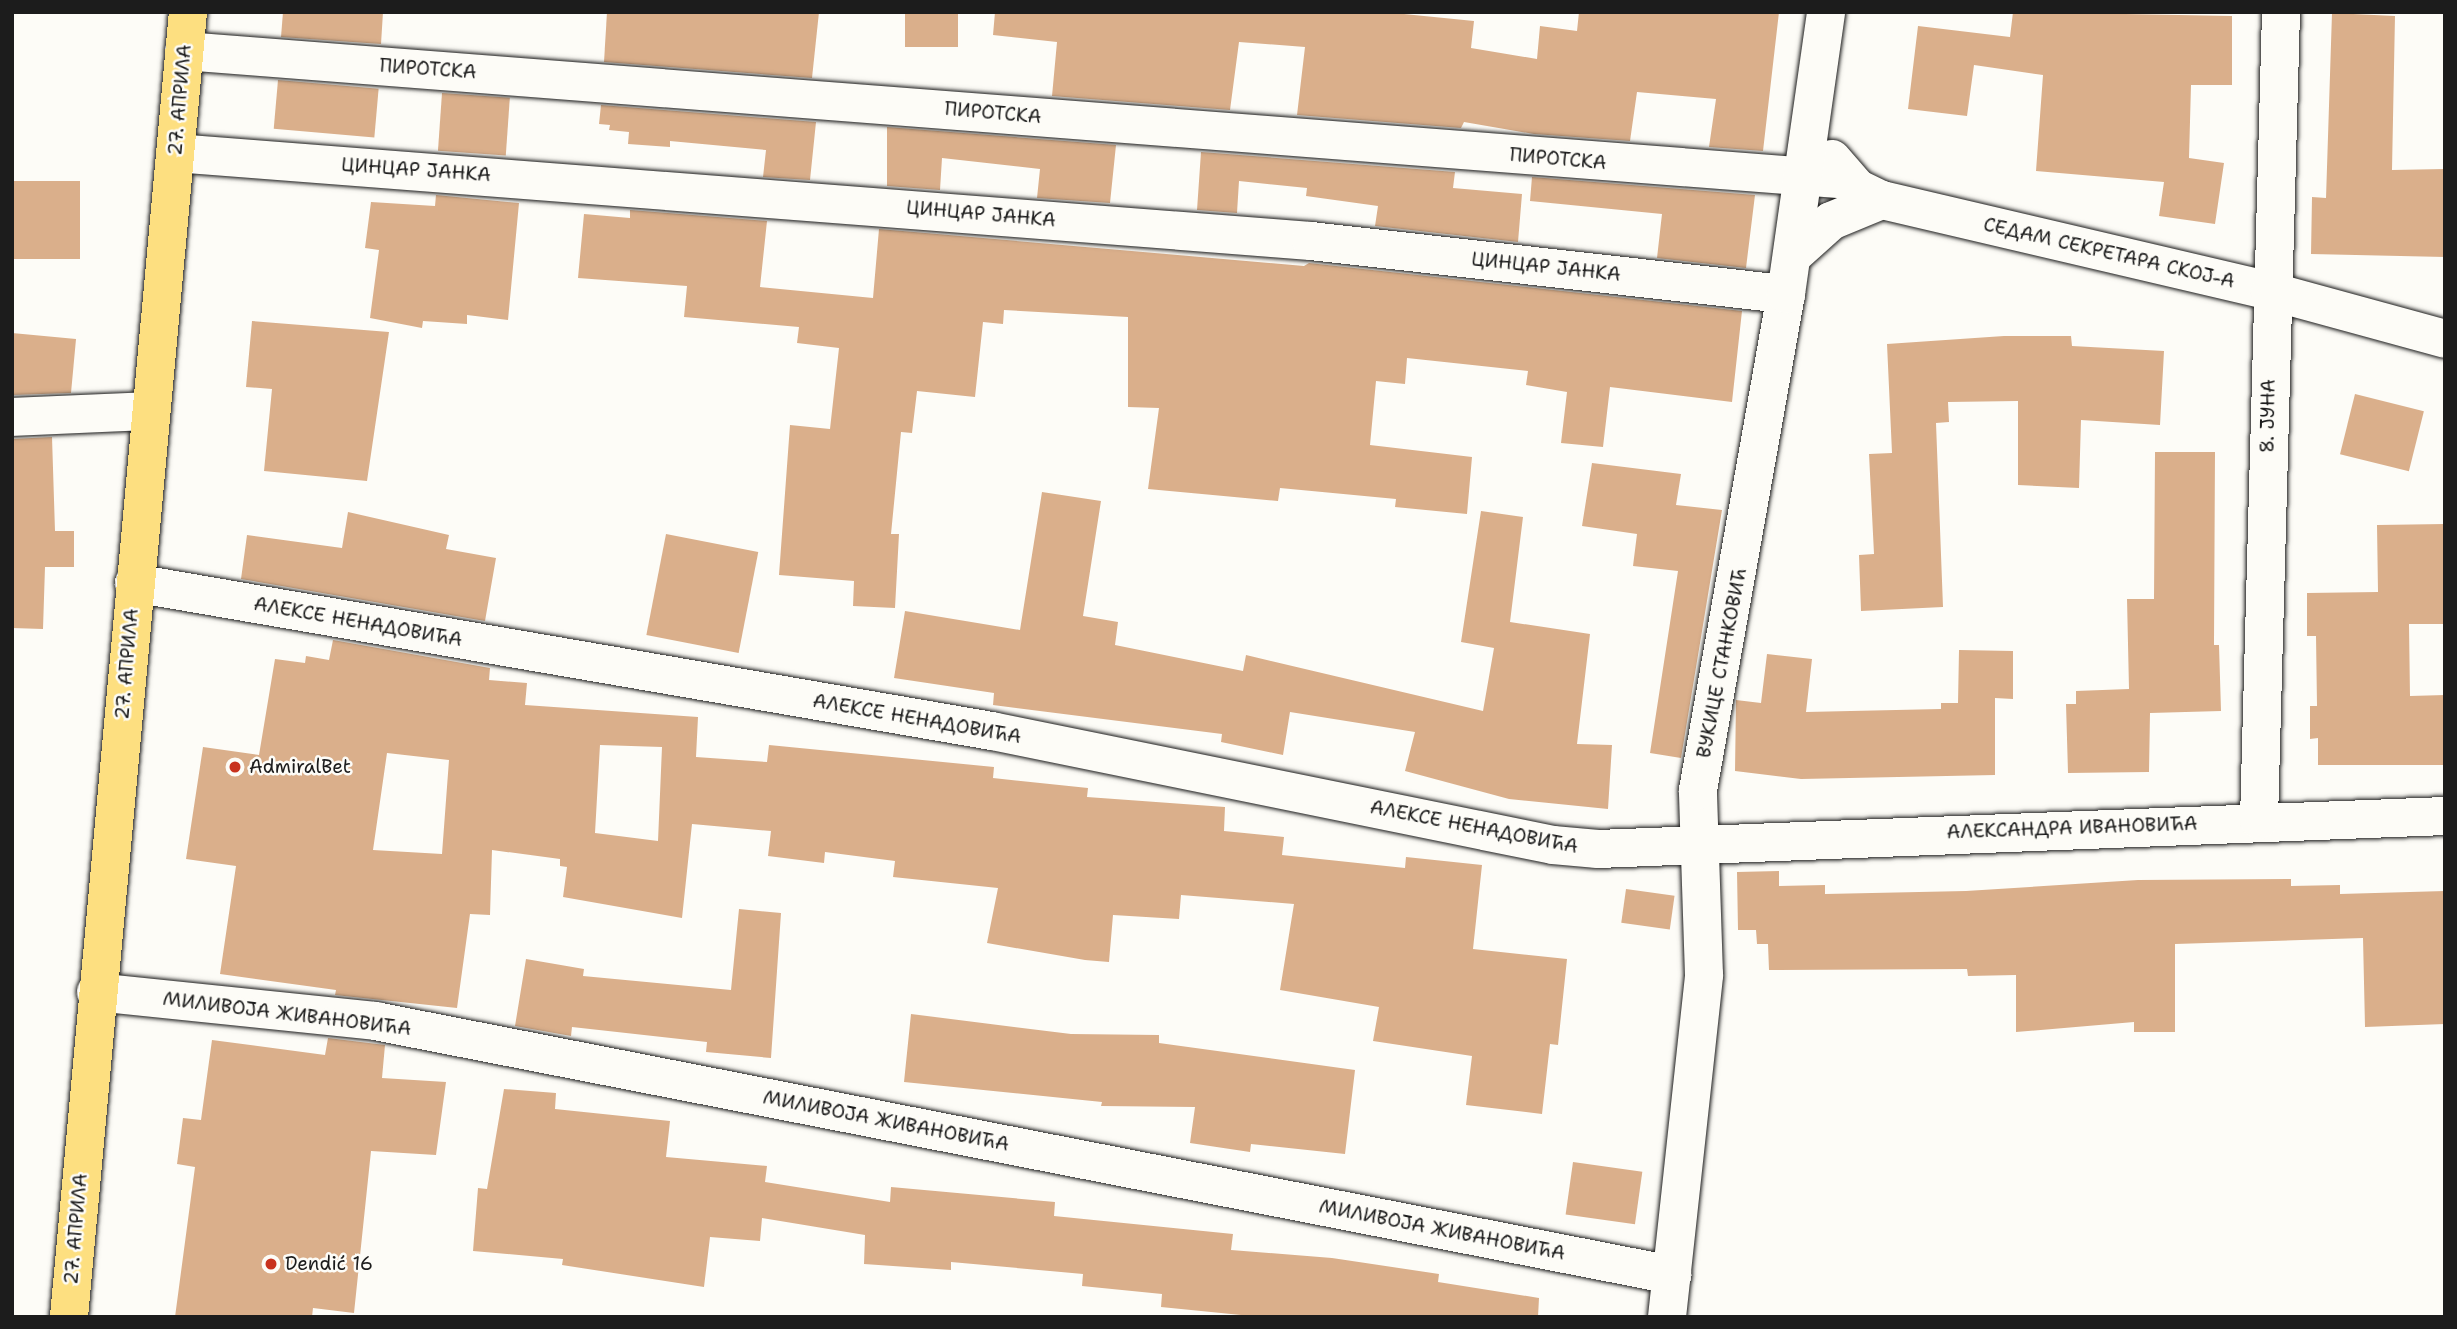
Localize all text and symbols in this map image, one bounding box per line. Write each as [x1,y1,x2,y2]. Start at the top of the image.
street label: 27. АПРИЛА [164,43,196,157]
street label: ПИРОТСКА [379,54,477,84]
street label: ПИРОТСКА [944,97,1042,129]
street label: ПИРОТСКА [1509,143,1607,175]
street label: ЦИНЦАР ЈАНКА [340,153,492,187]
street label: ЦИНЦАР ЈАНКА [905,196,1057,232]
street label: СЕДАМ СЕКРЕТАРА СКОЈ-А [1981,213,2237,293]
street label: ЦИНЦАР ЈАНКА [1470,248,1622,286]
street label: 8. ЈУНА [2256,379,2280,453]
street label: ВУКИЦЕ СТАНКОВИЋ [1692,566,1752,760]
street label: АЛЕКСЕ НЕНАДОВИЋА [252,592,464,652]
street label: 27. АПРИЛА [111,607,143,721]
street label: АЛЕКСЕ НЕНАДОВИЋА [811,689,1023,749]
place label: AdmiralBet [249,756,351,778]
marker: AdmiralBet [227,759,243,775]
street label: АЛЕКСЕ НЕНАДОВИЋА [1368,796,1580,858]
street label: АЛЕКСАНДРА ИВАНОВИЋА [1946,812,2198,844]
street label: МИЛИВОЈА ЖИВАНОВИЋА [162,987,412,1041]
street label: МИЛИВОЈА ЖИВАНОВИЋА [761,1086,1011,1156]
street label: 27. АПРИЛА [60,1172,92,1286]
street label: МИЛИВОЈА ЖИВАНОВИЋА [1317,1195,1567,1265]
place label: Dendić 16 [285,1253,373,1275]
marker: Dendić 16 [263,1256,279,1272]

